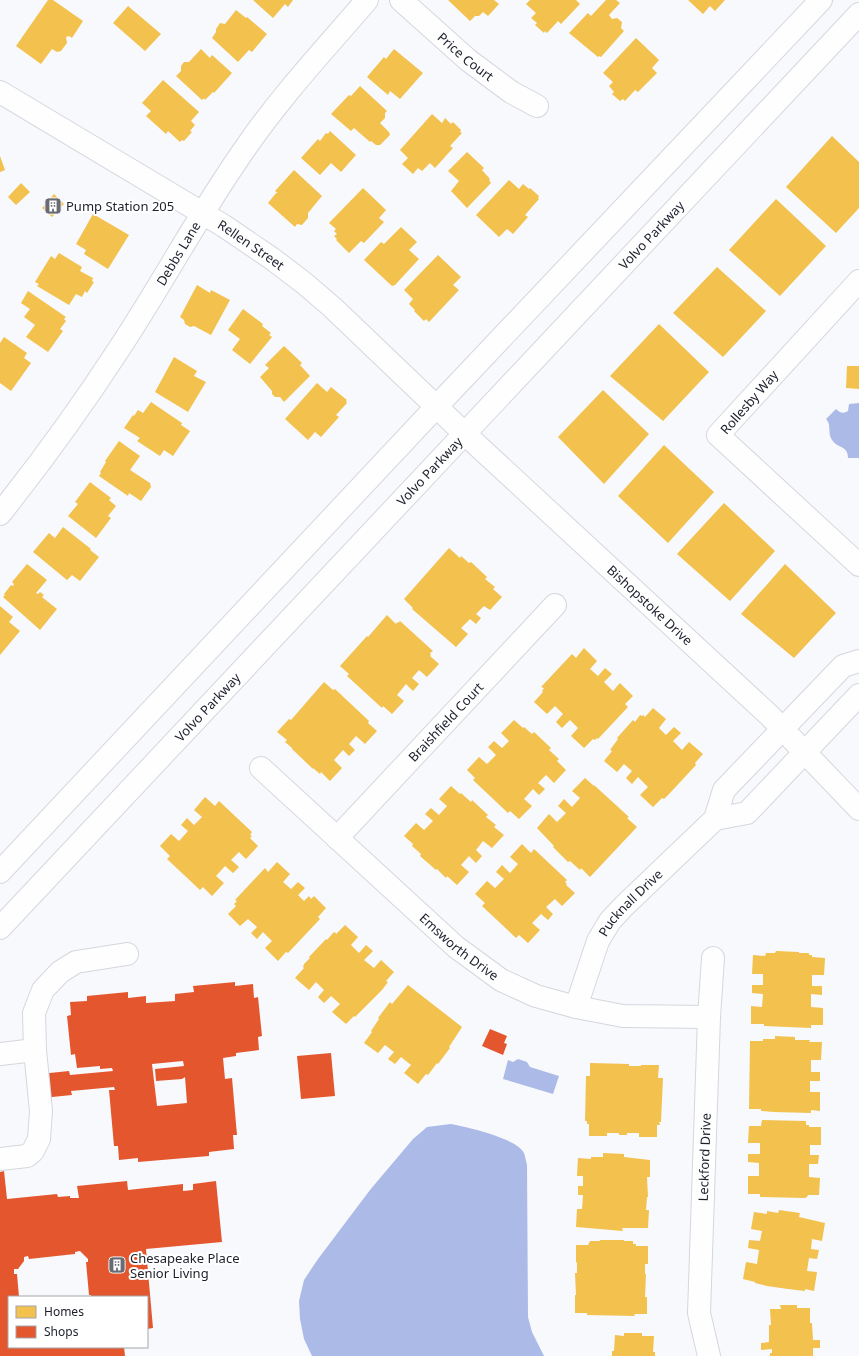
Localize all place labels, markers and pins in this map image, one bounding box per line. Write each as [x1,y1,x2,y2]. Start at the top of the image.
building icon: Pump Station 205 [43,196,63,216]
place label: Pump Station 205 [66,197,174,215]
place label: Chesapeake Place Senior Living [130,1249,239,1282]
building icon: Chesapeake Place Senior Living [107,1255,127,1275]

